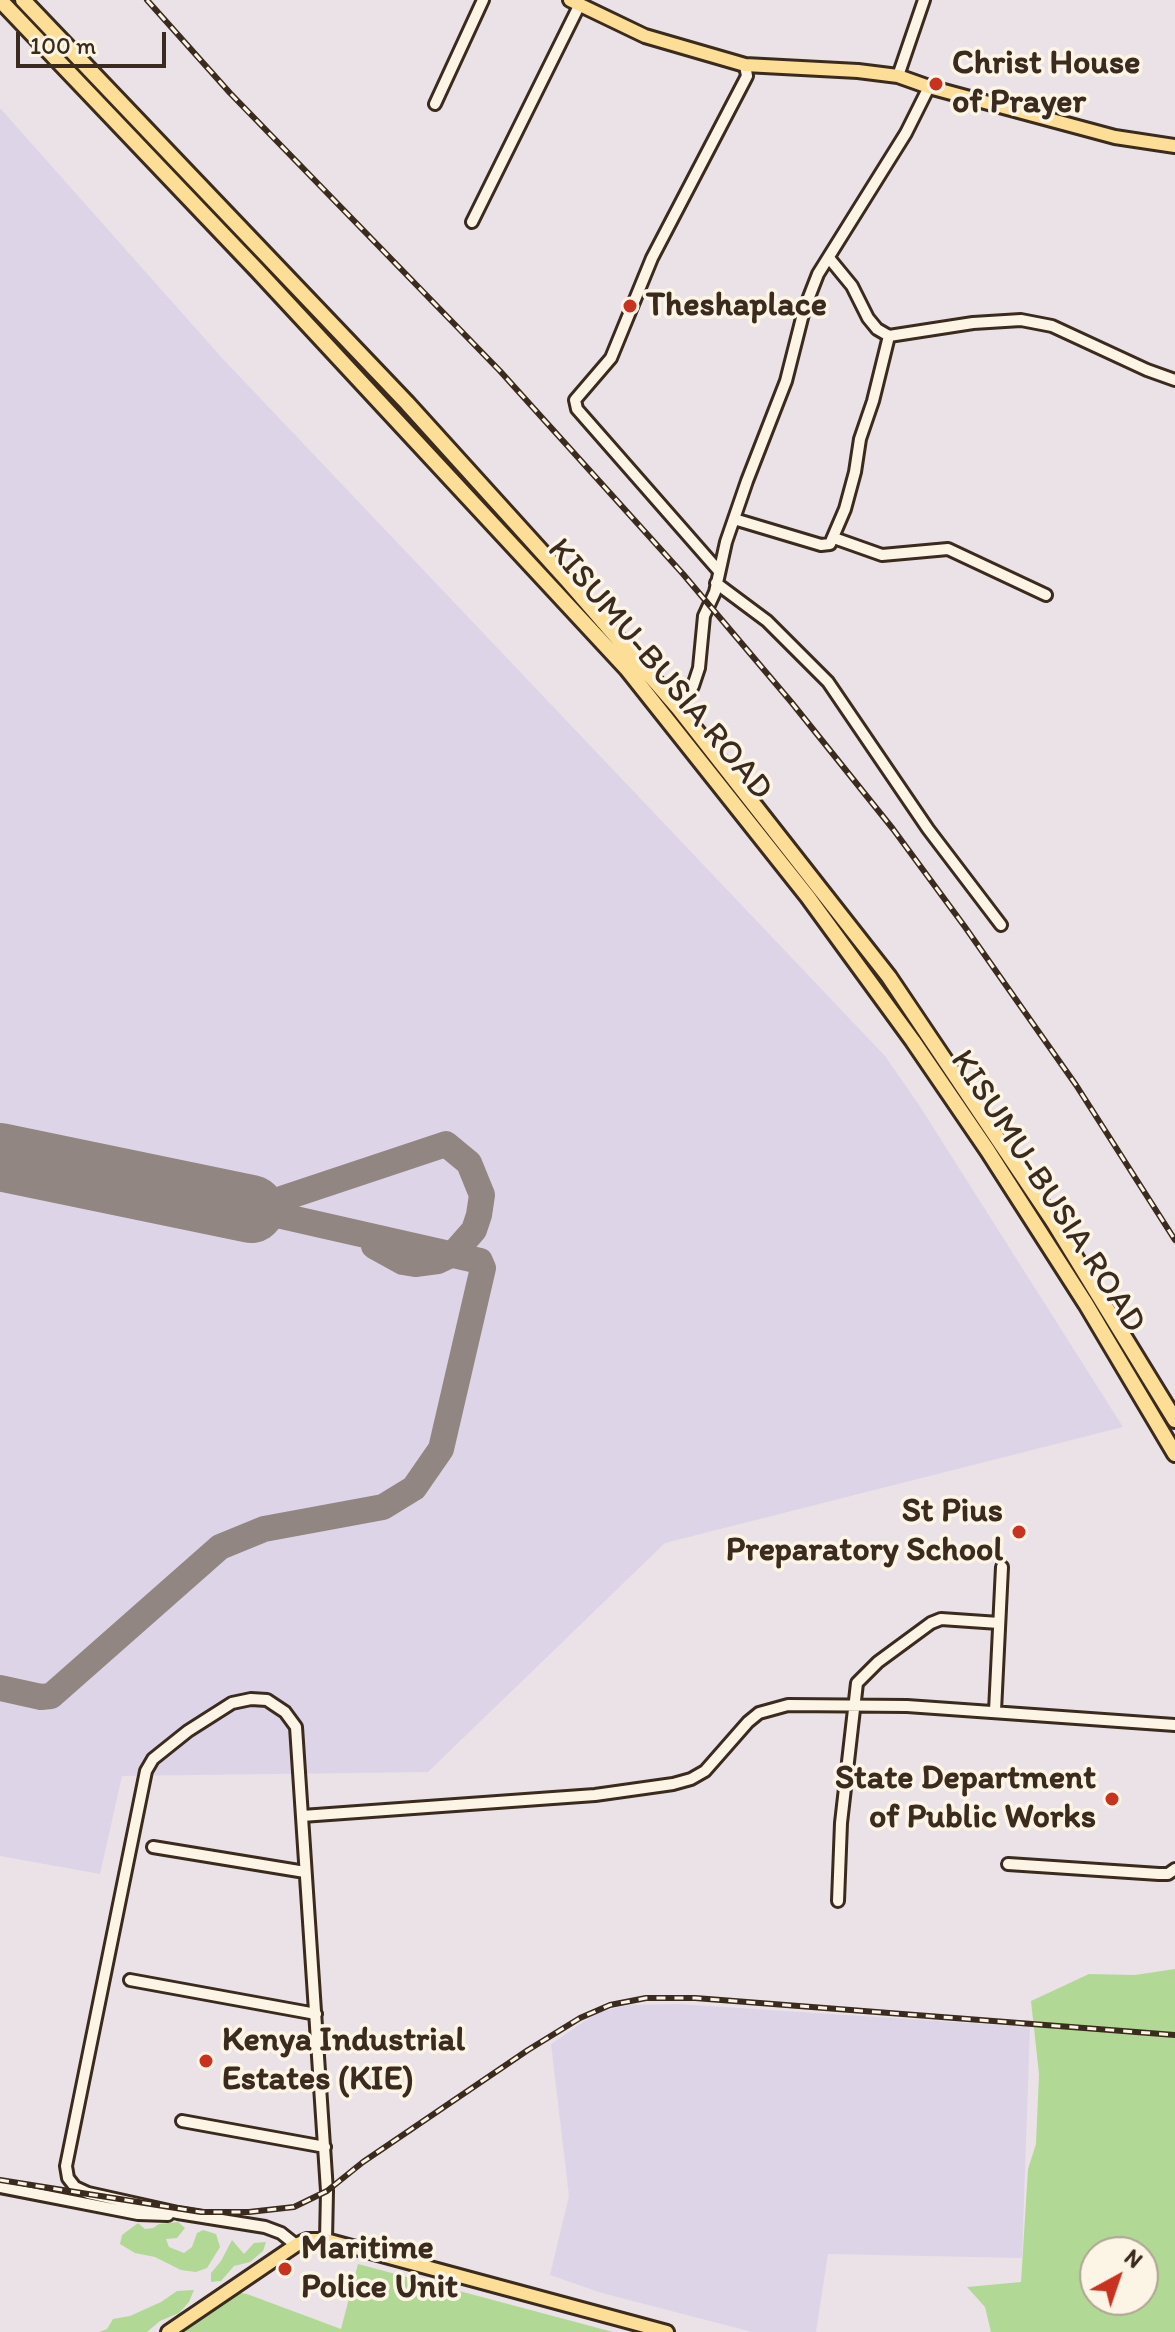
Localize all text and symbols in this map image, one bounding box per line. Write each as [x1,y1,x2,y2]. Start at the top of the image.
scale bar [20,16,170,66]
text: 100 m [30,31,96,60]
place label: Christ House of Prayer [952,44,1140,124]
marker: Christ House of Prayer [927,75,945,93]
place label: Theshaplace [646,286,827,326]
marker: Theshaplace [621,297,639,315]
street label: KISUMU-BUSIA ROAD [538,531,780,809]
street label: KISUMU-BUSIA ROAD [940,1043,1154,1341]
place label: St Pius Preparatory School [726,1492,1003,1572]
marker: St Pius Preparatory School [1010,1523,1028,1541]
place label: State Department of Public Works [835,1759,1096,1838]
marker: State Department of Public Works [1103,1790,1121,1808]
place label: Kenya Industrial Estates (KIE) [222,2021,465,2100]
marker: Kenya Industrial Estates (KIE) [197,2052,215,2070]
place label: Maritime Police Unit [301,2229,458,2308]
north arrow [1079,2236,1159,2316]
text: N [1119,2244,1148,2274]
marker: Maritime Police Unit [276,2260,294,2278]

